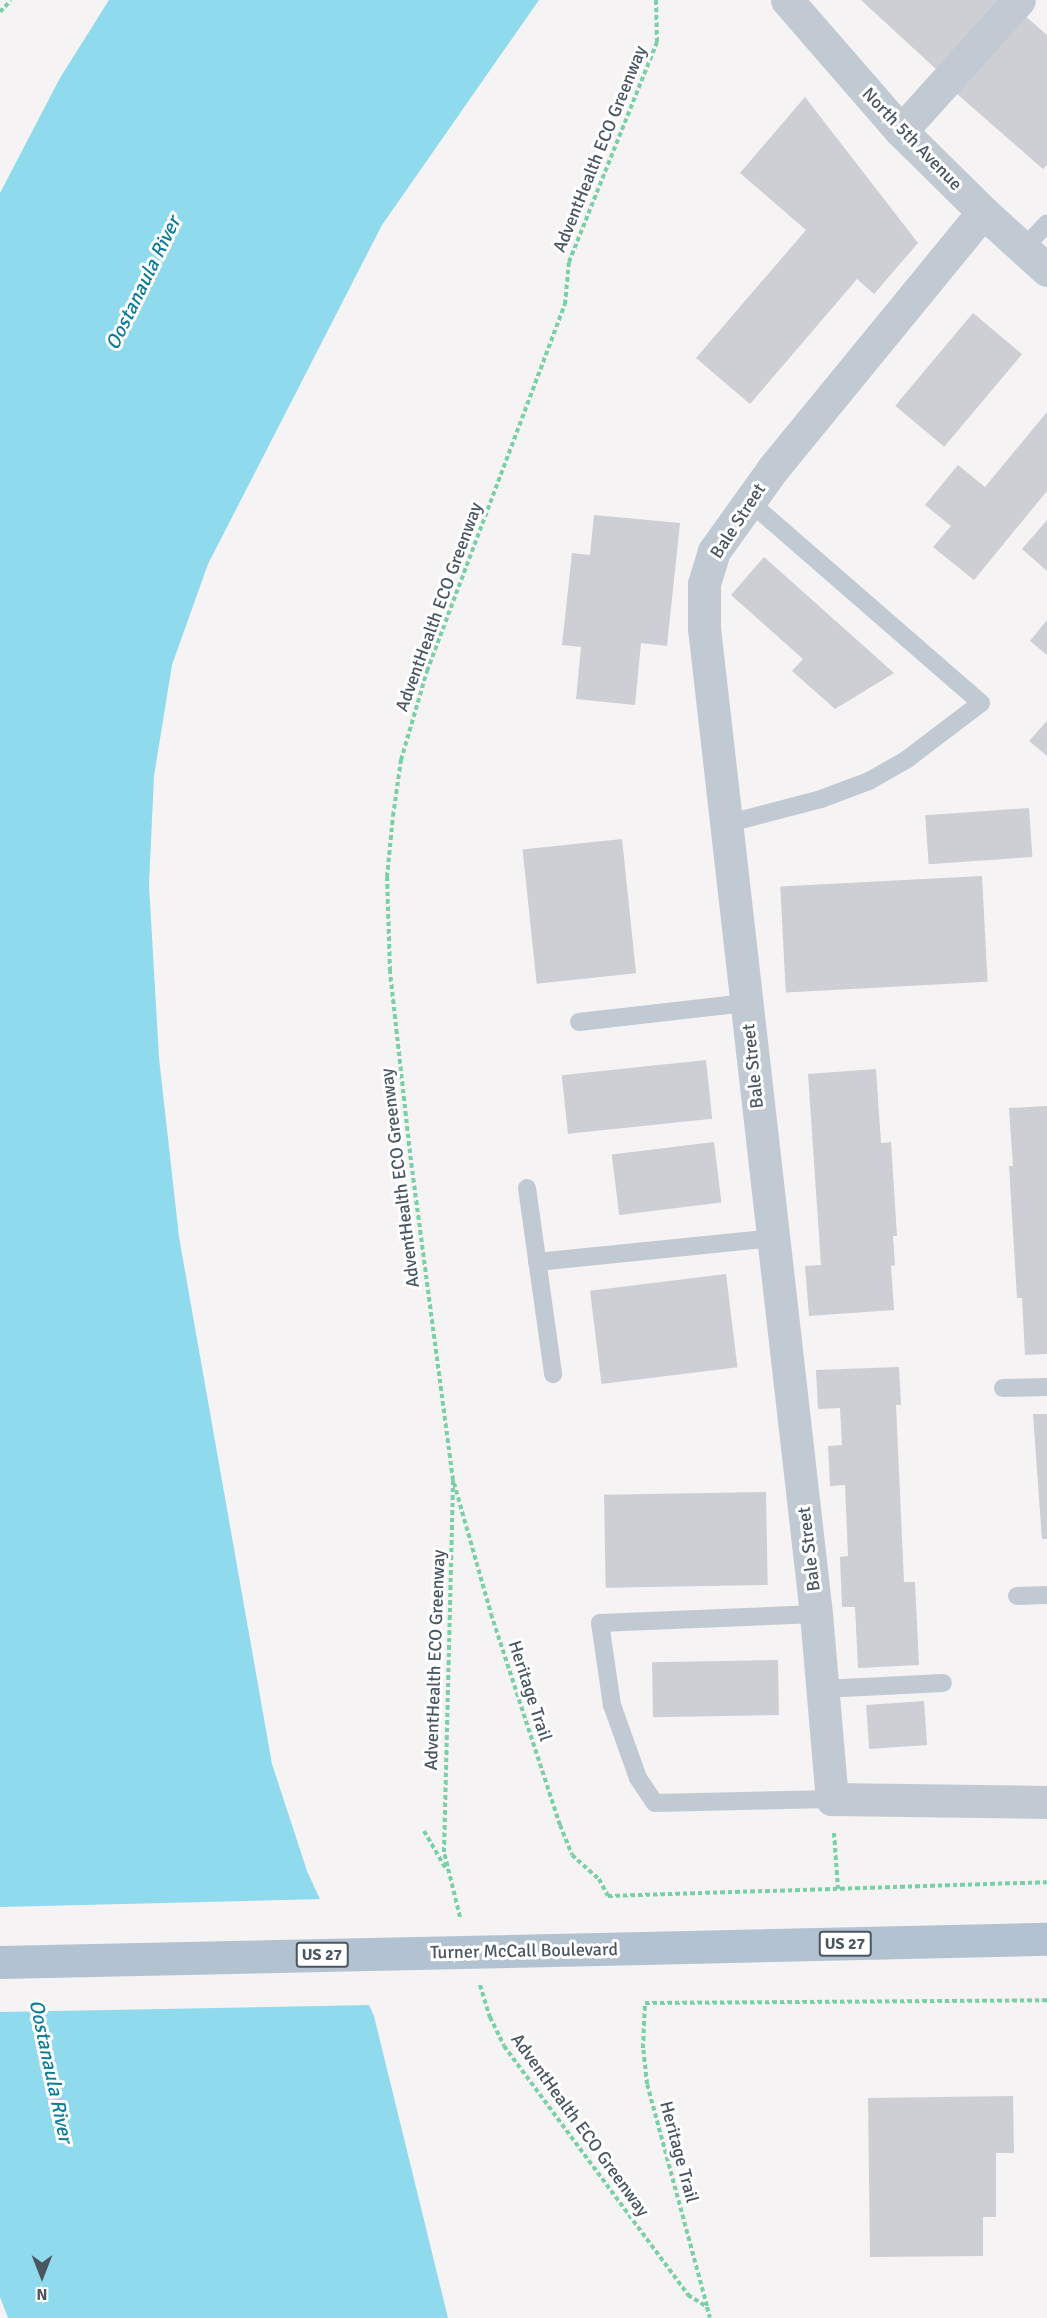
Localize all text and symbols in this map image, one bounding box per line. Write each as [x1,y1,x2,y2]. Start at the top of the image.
street label: AdventHealth ECO Greenway [549,43,651,255]
street label: North 5th Avenue [857,83,967,195]
water label: Oostanaula River [100,212,186,354]
street label: Bale Street [706,479,770,563]
street label: AdventHealth ECO Greenway [391,499,487,715]
street label: Bale Street [738,1023,768,1109]
street label: AdventHealth ECO Greenway [376,1067,424,1289]
street label: Bale Street [793,1506,825,1592]
street label: AdventHealth ECO Greenway [420,1549,450,1771]
street label: Heritage Trail [504,1638,556,1744]
road number: US 27 [818,1931,872,1957]
street label: Turner McCall Boulevard [430,1939,618,1963]
road number: US 27 [295,1942,349,1968]
water label: Oostanaula River [24,1997,78,2145]
street label: AdventHealth ECO Greenway [506,2029,654,2221]
street label: Heritage Trail [655,2099,703,2205]
north arrow [12,2246,72,2306]
text: N [36,2284,48,2304]

